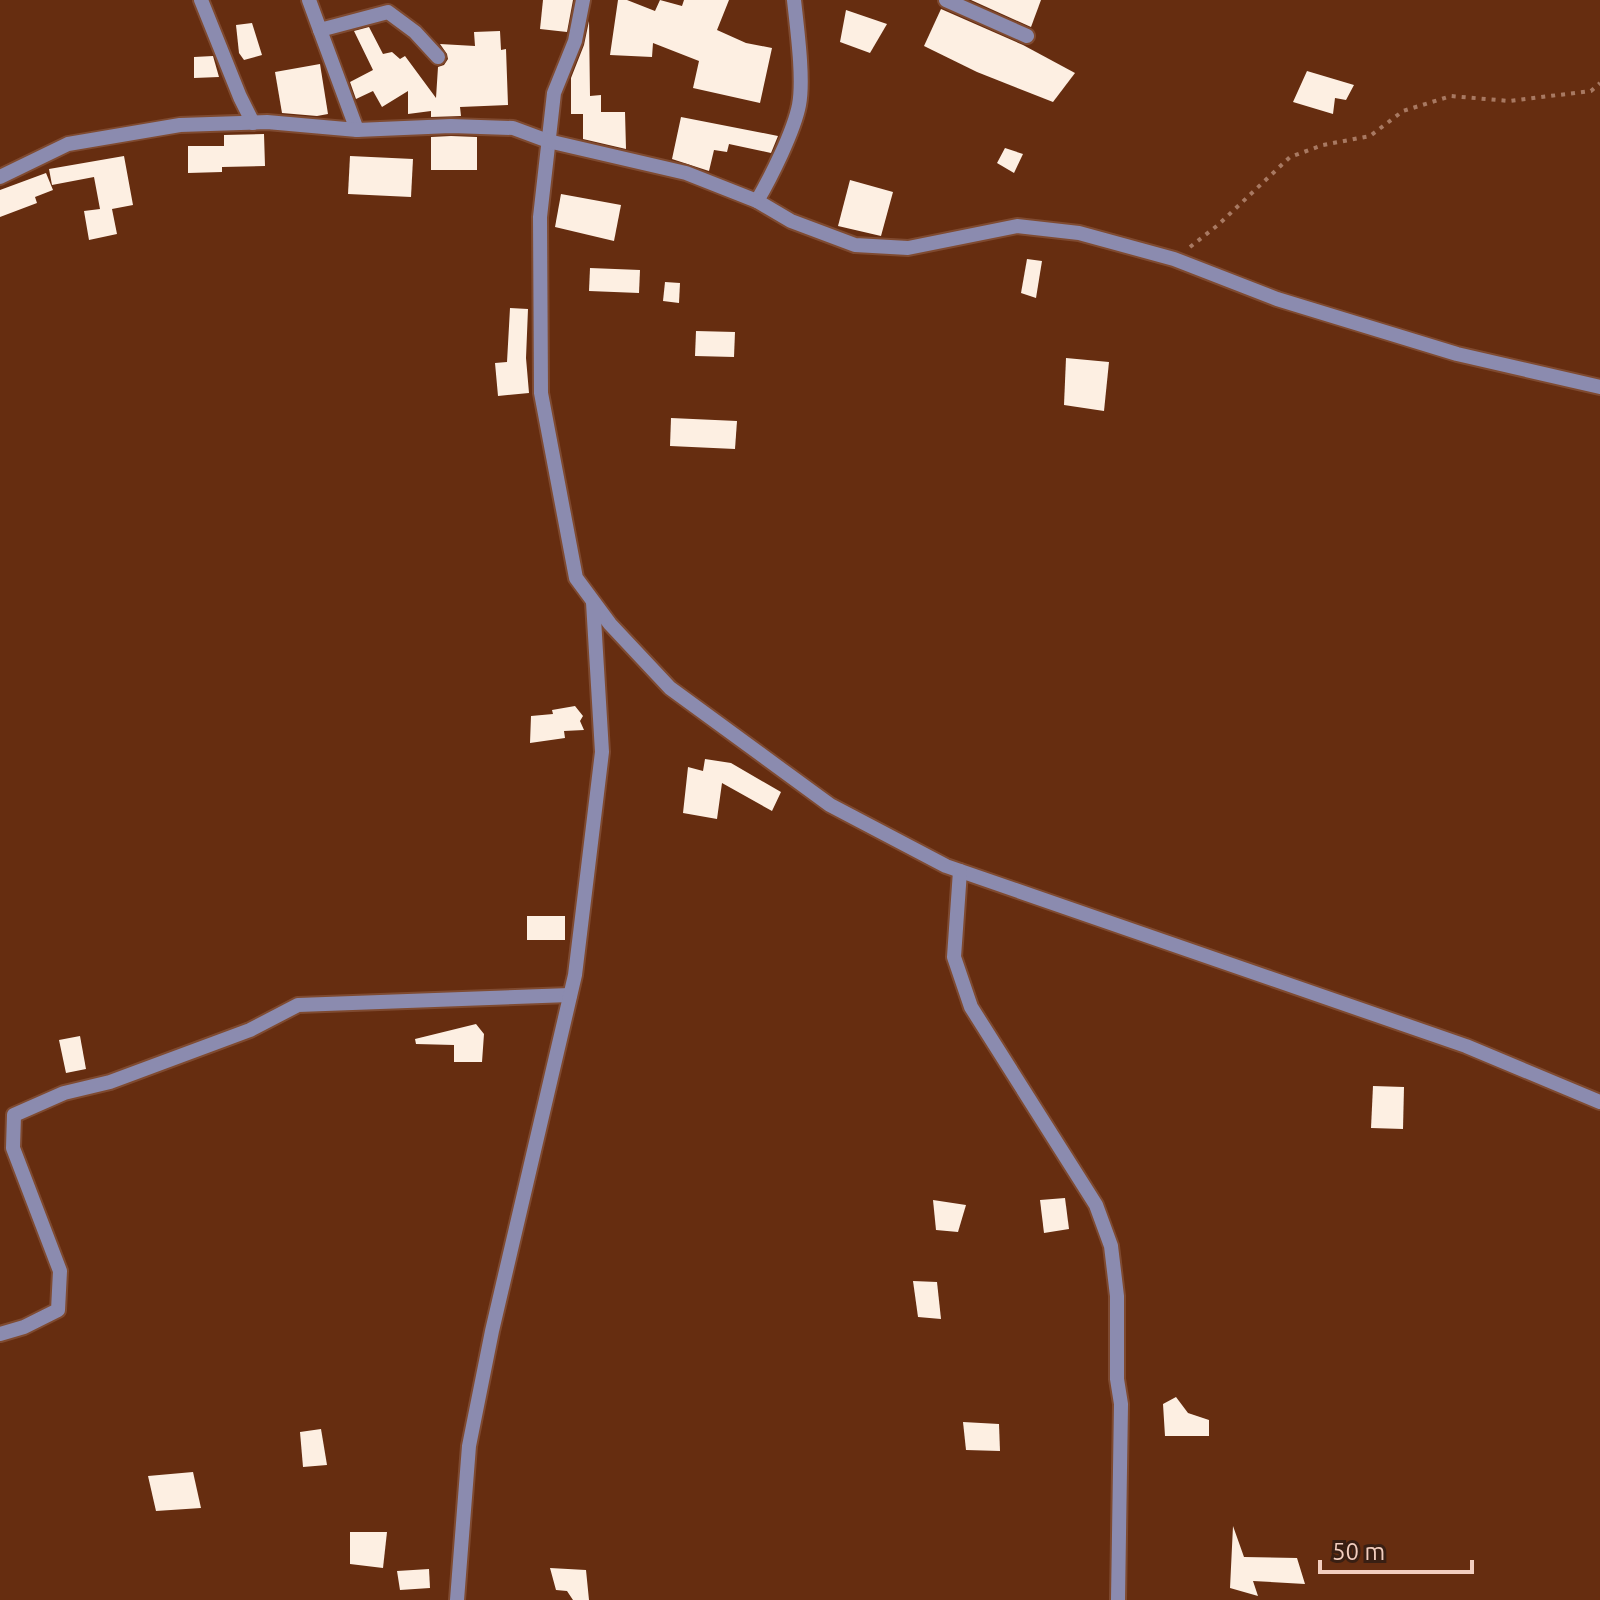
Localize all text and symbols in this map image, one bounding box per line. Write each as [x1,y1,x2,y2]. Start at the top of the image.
scale bar [1320,1524,1472,1574]
text: 50 m [1332,1538,1385,1565]

